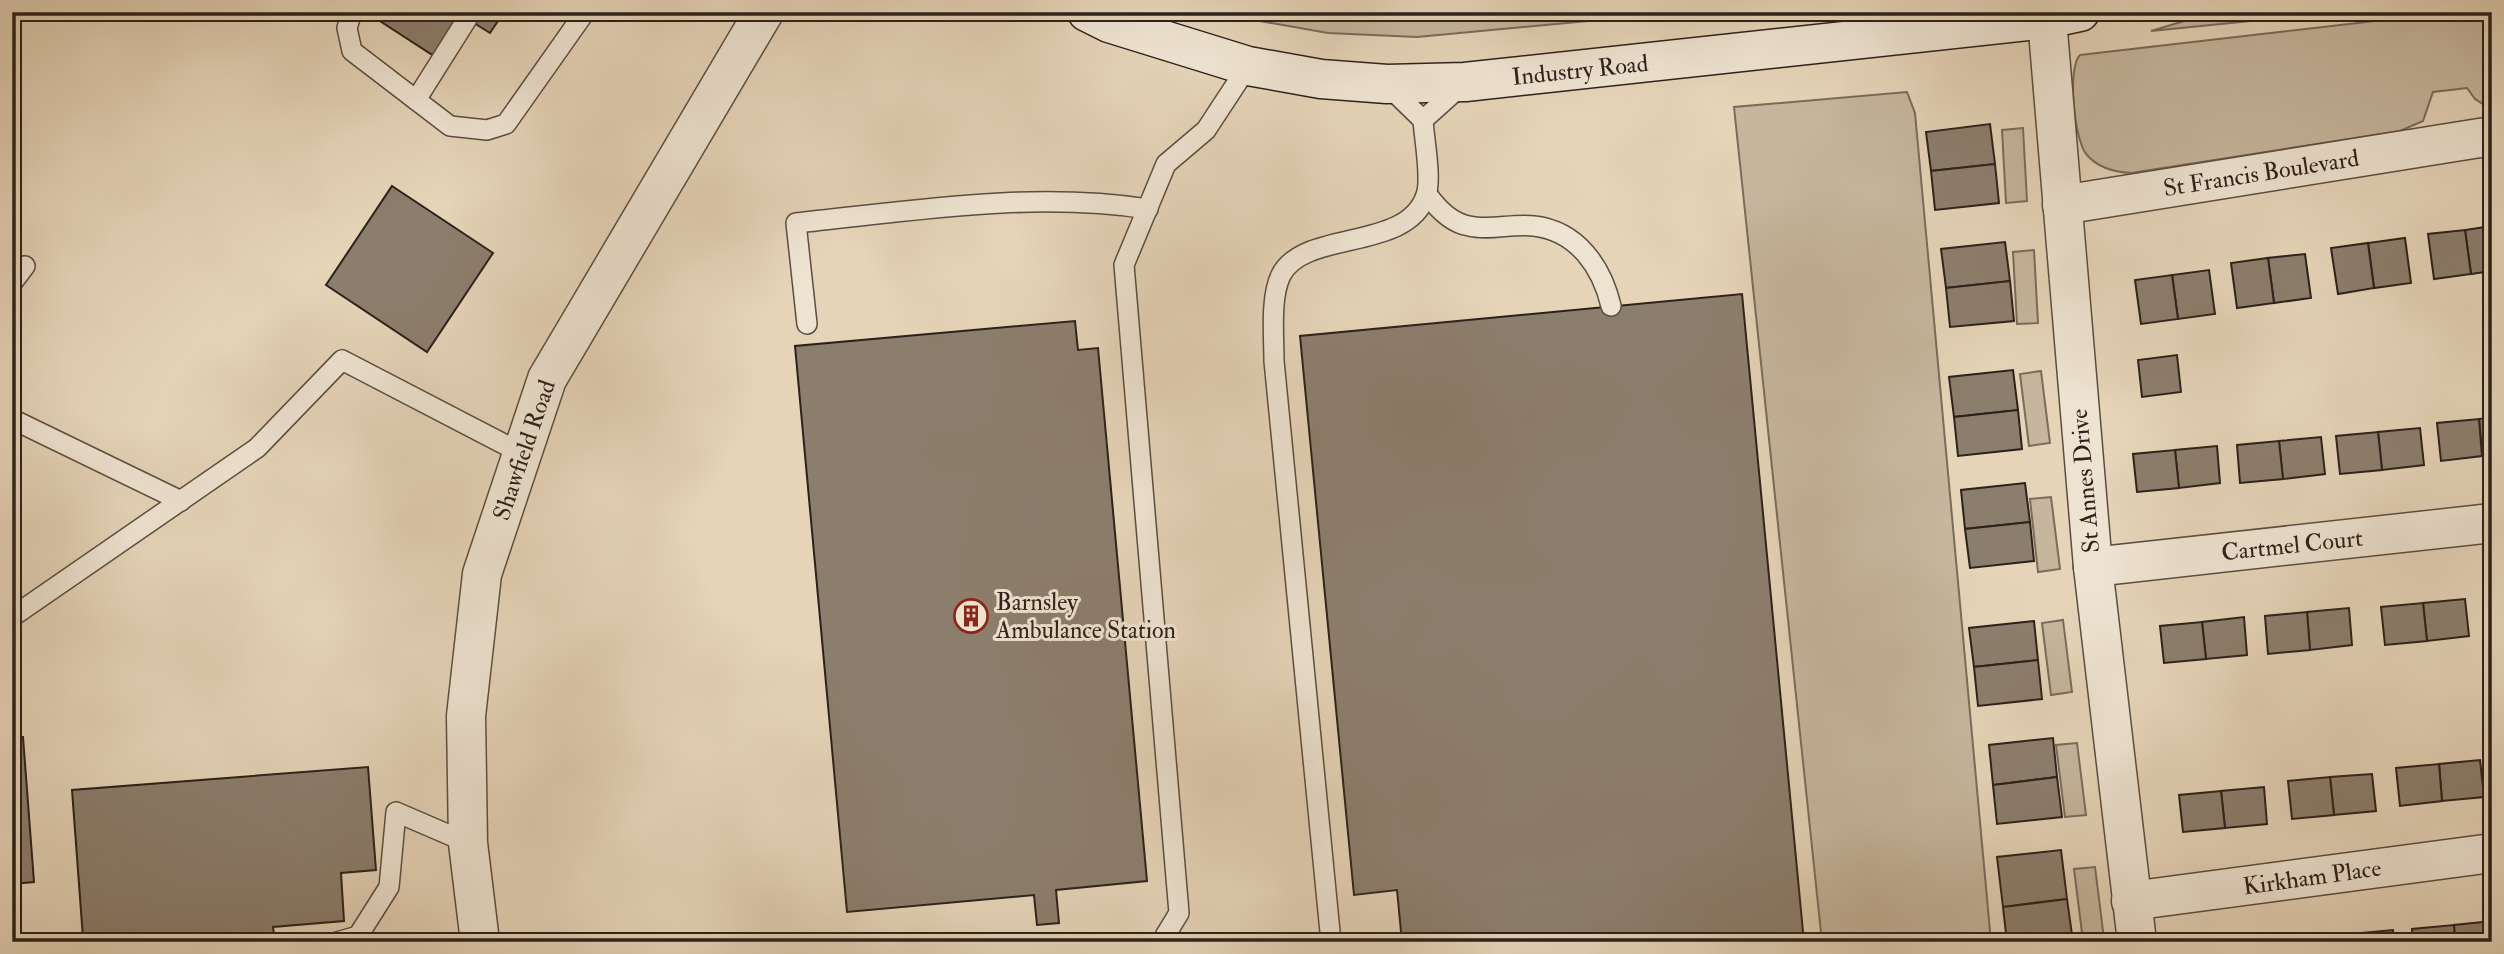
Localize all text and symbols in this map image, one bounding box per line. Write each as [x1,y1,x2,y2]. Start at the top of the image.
street label: Industry Road [1510,48,1650,93]
street label: St Francis Boulevard [2161,143,2361,204]
street label: Shawfield Road [486,376,563,525]
street label: St Annes Drive [2064,408,2107,554]
street label: Cartmel Court [2220,523,2365,568]
place label: Barnsley Ambulance Station [995,587,1176,646]
building icon: Barnsley Ambulance Station [952,597,990,635]
street label: Kirkham Place [2241,852,2383,903]

